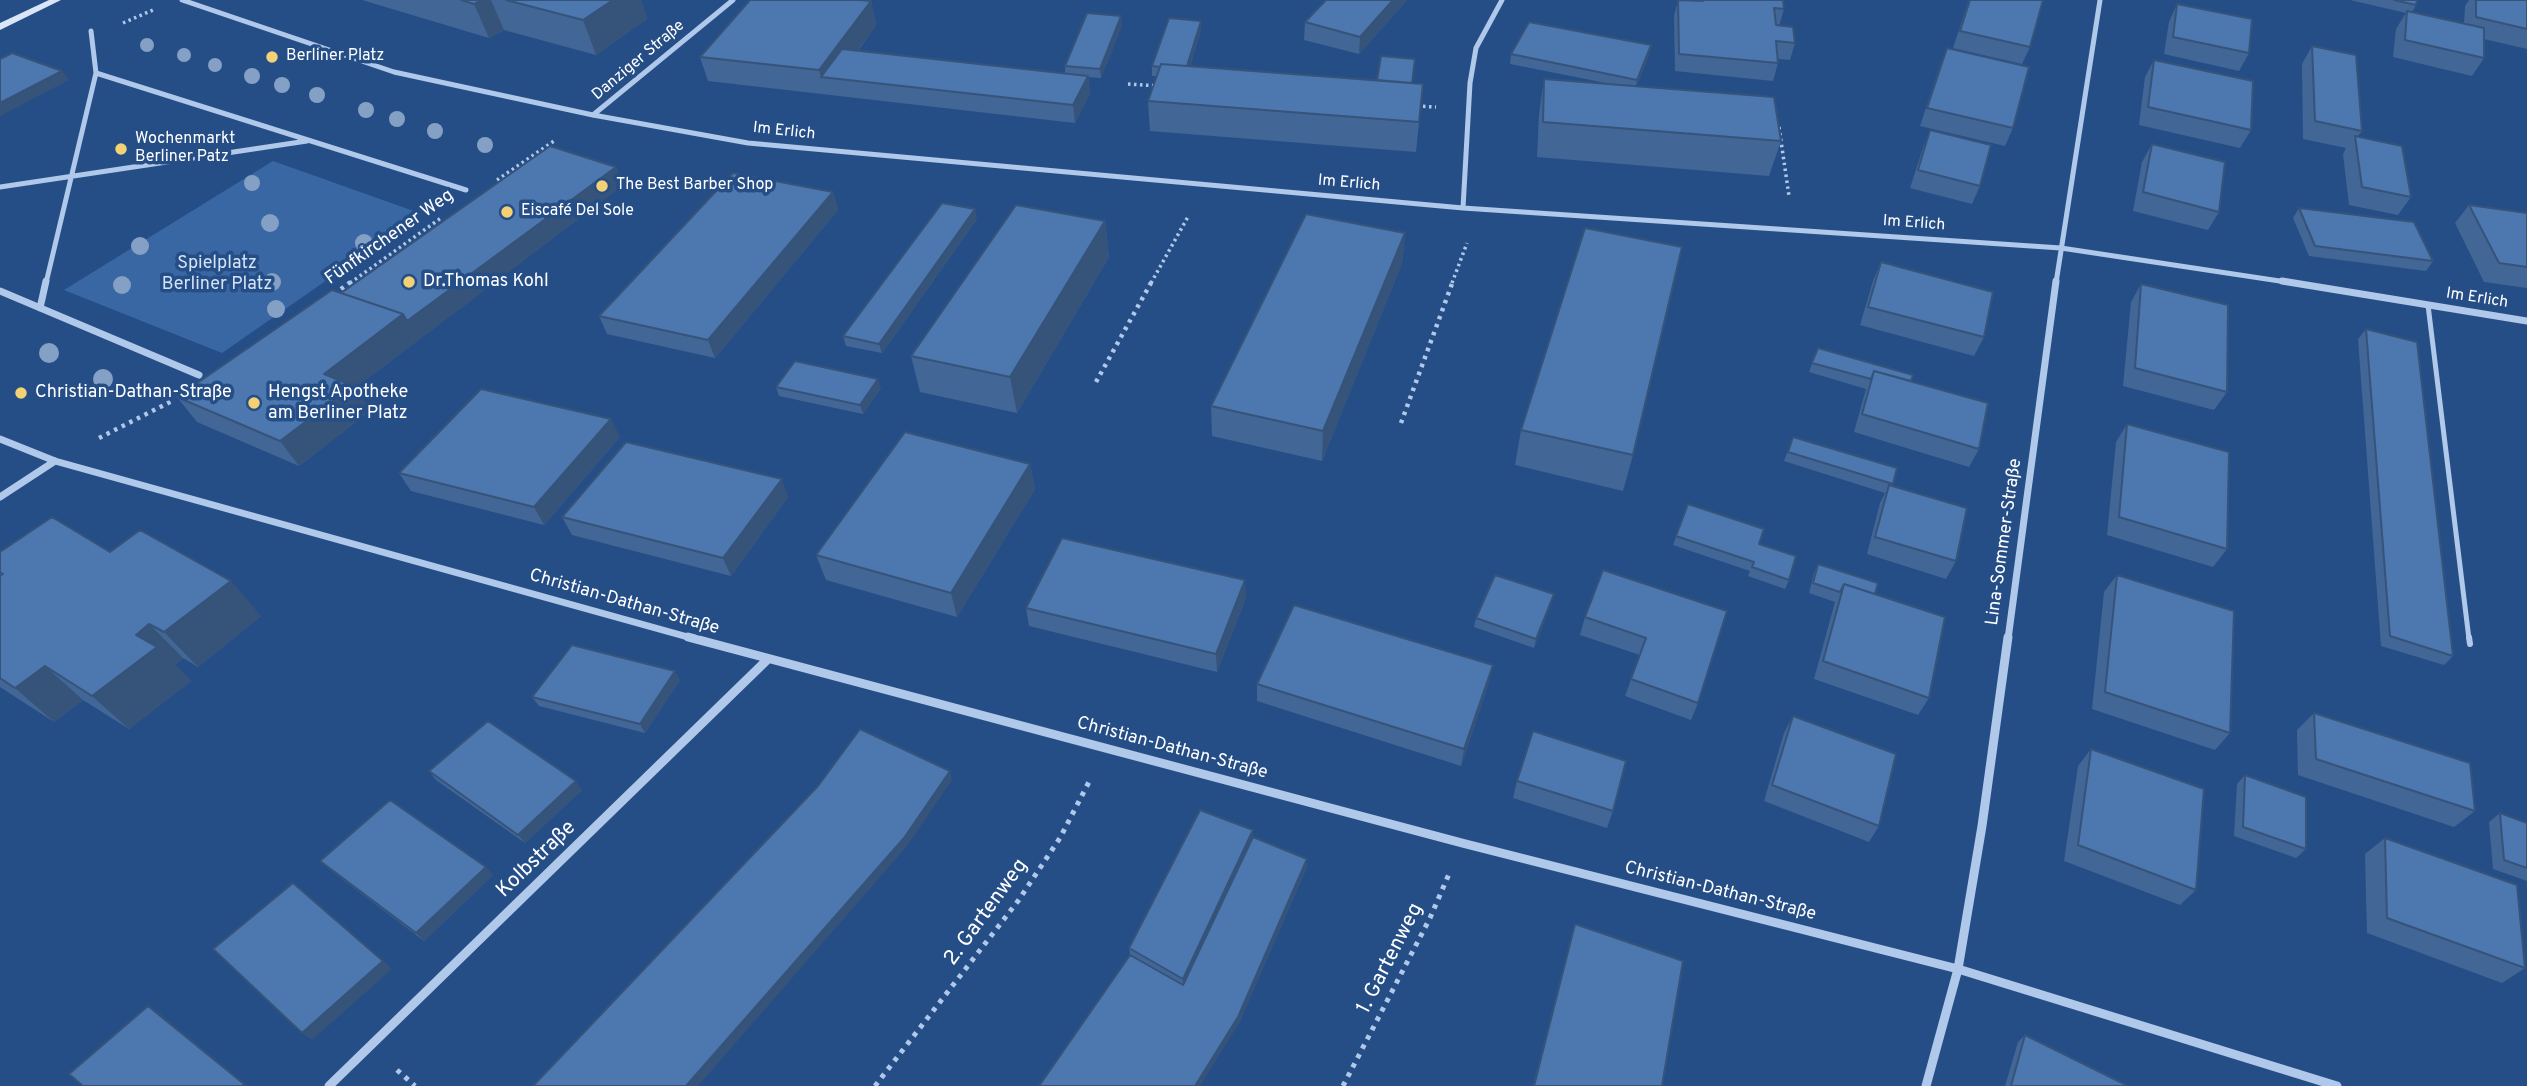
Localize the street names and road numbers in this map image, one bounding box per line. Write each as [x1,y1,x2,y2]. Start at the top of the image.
street label: Danziger Straße [589,17,689,105]
street label: Im Erlich [752,119,816,145]
street label: Im Erlich [1317,172,1381,196]
street label: Fünfkirchener Weg [321,185,459,291]
street label: Im Erlich [1882,212,1946,236]
street label: Im Erlich [2445,285,2509,313]
street label: Lina-Sommer-Straße [1983,457,2027,627]
street label: Christian-Dathan-Straße [527,566,721,640]
street label: Christian-Dathan-Straße [1074,713,1270,785]
street label: Kolbstraße [492,816,582,904]
street label: 2. Gartenweg [940,855,1034,971]
street label: Christian-Dathan-Straße [1622,858,1818,926]
street label: 1. Gartenweg [1352,899,1430,1019]

